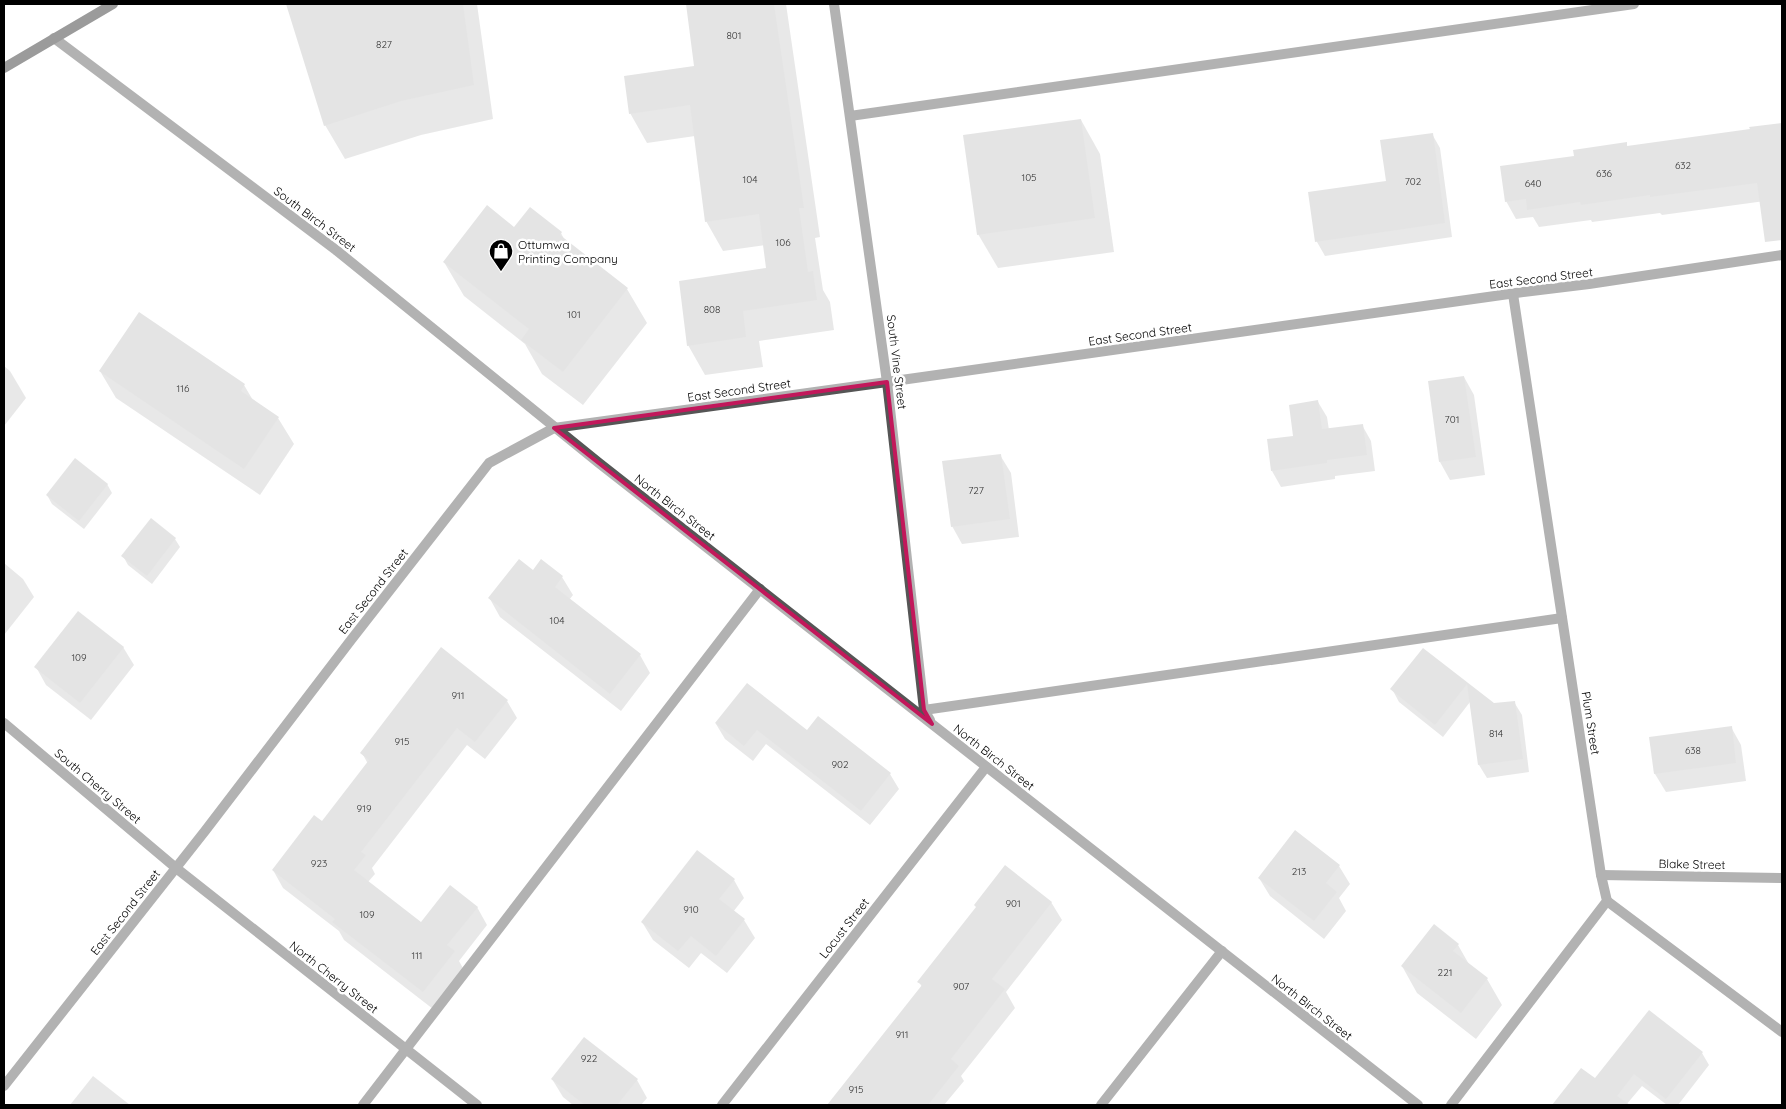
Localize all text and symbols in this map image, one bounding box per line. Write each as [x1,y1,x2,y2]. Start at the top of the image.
house number: 801 [726,29,742,42]
house number: 827 [376,38,392,51]
house number: 632 [1675,159,1692,172]
house number: 636 [1596,167,1613,180]
house number: 105 [1021,171,1037,184]
house number: 104 [743,173,757,186]
house number: 702 [1405,175,1422,188]
house number: 640 [1525,177,1541,190]
street label: South Birch Street [271,183,359,255]
house number: 106 [775,236,791,249]
place label: Ottumwa Printing Company [518,237,618,266]
shop icon: Ottumwa Printing Company [488,238,514,272]
street label: East Second Street [1488,264,1594,292]
house number: 808 [704,303,720,316]
house number: 101 [567,308,581,321]
street label: South Vine Street [884,314,910,410]
street label: East Second Street [1087,319,1193,349]
street label: East Second Street [686,375,792,405]
house number: 116 [177,382,190,395]
house number: 701 [1445,413,1459,426]
street label: North Birch Street [632,471,718,543]
house number: 727 [968,484,984,497]
street label: East Second Street [335,545,411,637]
house number: 104 [550,614,564,627]
house number: 109 [71,651,87,664]
house number: 911 [451,689,465,702]
street label: Plum Street [1579,690,1603,756]
street label: North Birch Street [951,721,1037,793]
house number: 814 [1489,727,1503,740]
house number: 915 [395,735,409,748]
house number: 638 [1685,744,1701,757]
street label: South Cherry Street [52,745,144,827]
house number: 902 [831,758,849,771]
house number: 919 [357,802,372,815]
street label: Blake Street [1658,856,1726,872]
house number: 923 [311,857,327,870]
house number: 213 [1292,865,1306,878]
street label: East Second Street [87,866,163,958]
street label: Locust Street [816,895,872,961]
house number: 901 [1005,897,1021,910]
house number: 910 [683,903,699,916]
house number: 109 [359,908,375,921]
street label: North Cherry Street [287,938,381,1016]
house number: 111 [411,949,423,962]
house number: 221 [1438,966,1452,979]
street label: North Birch Street [1269,971,1355,1043]
house number: 907 [953,980,969,993]
house number: 911 [895,1028,909,1041]
house number: 922 [581,1052,598,1065]
house number: 915 [849,1083,863,1096]

